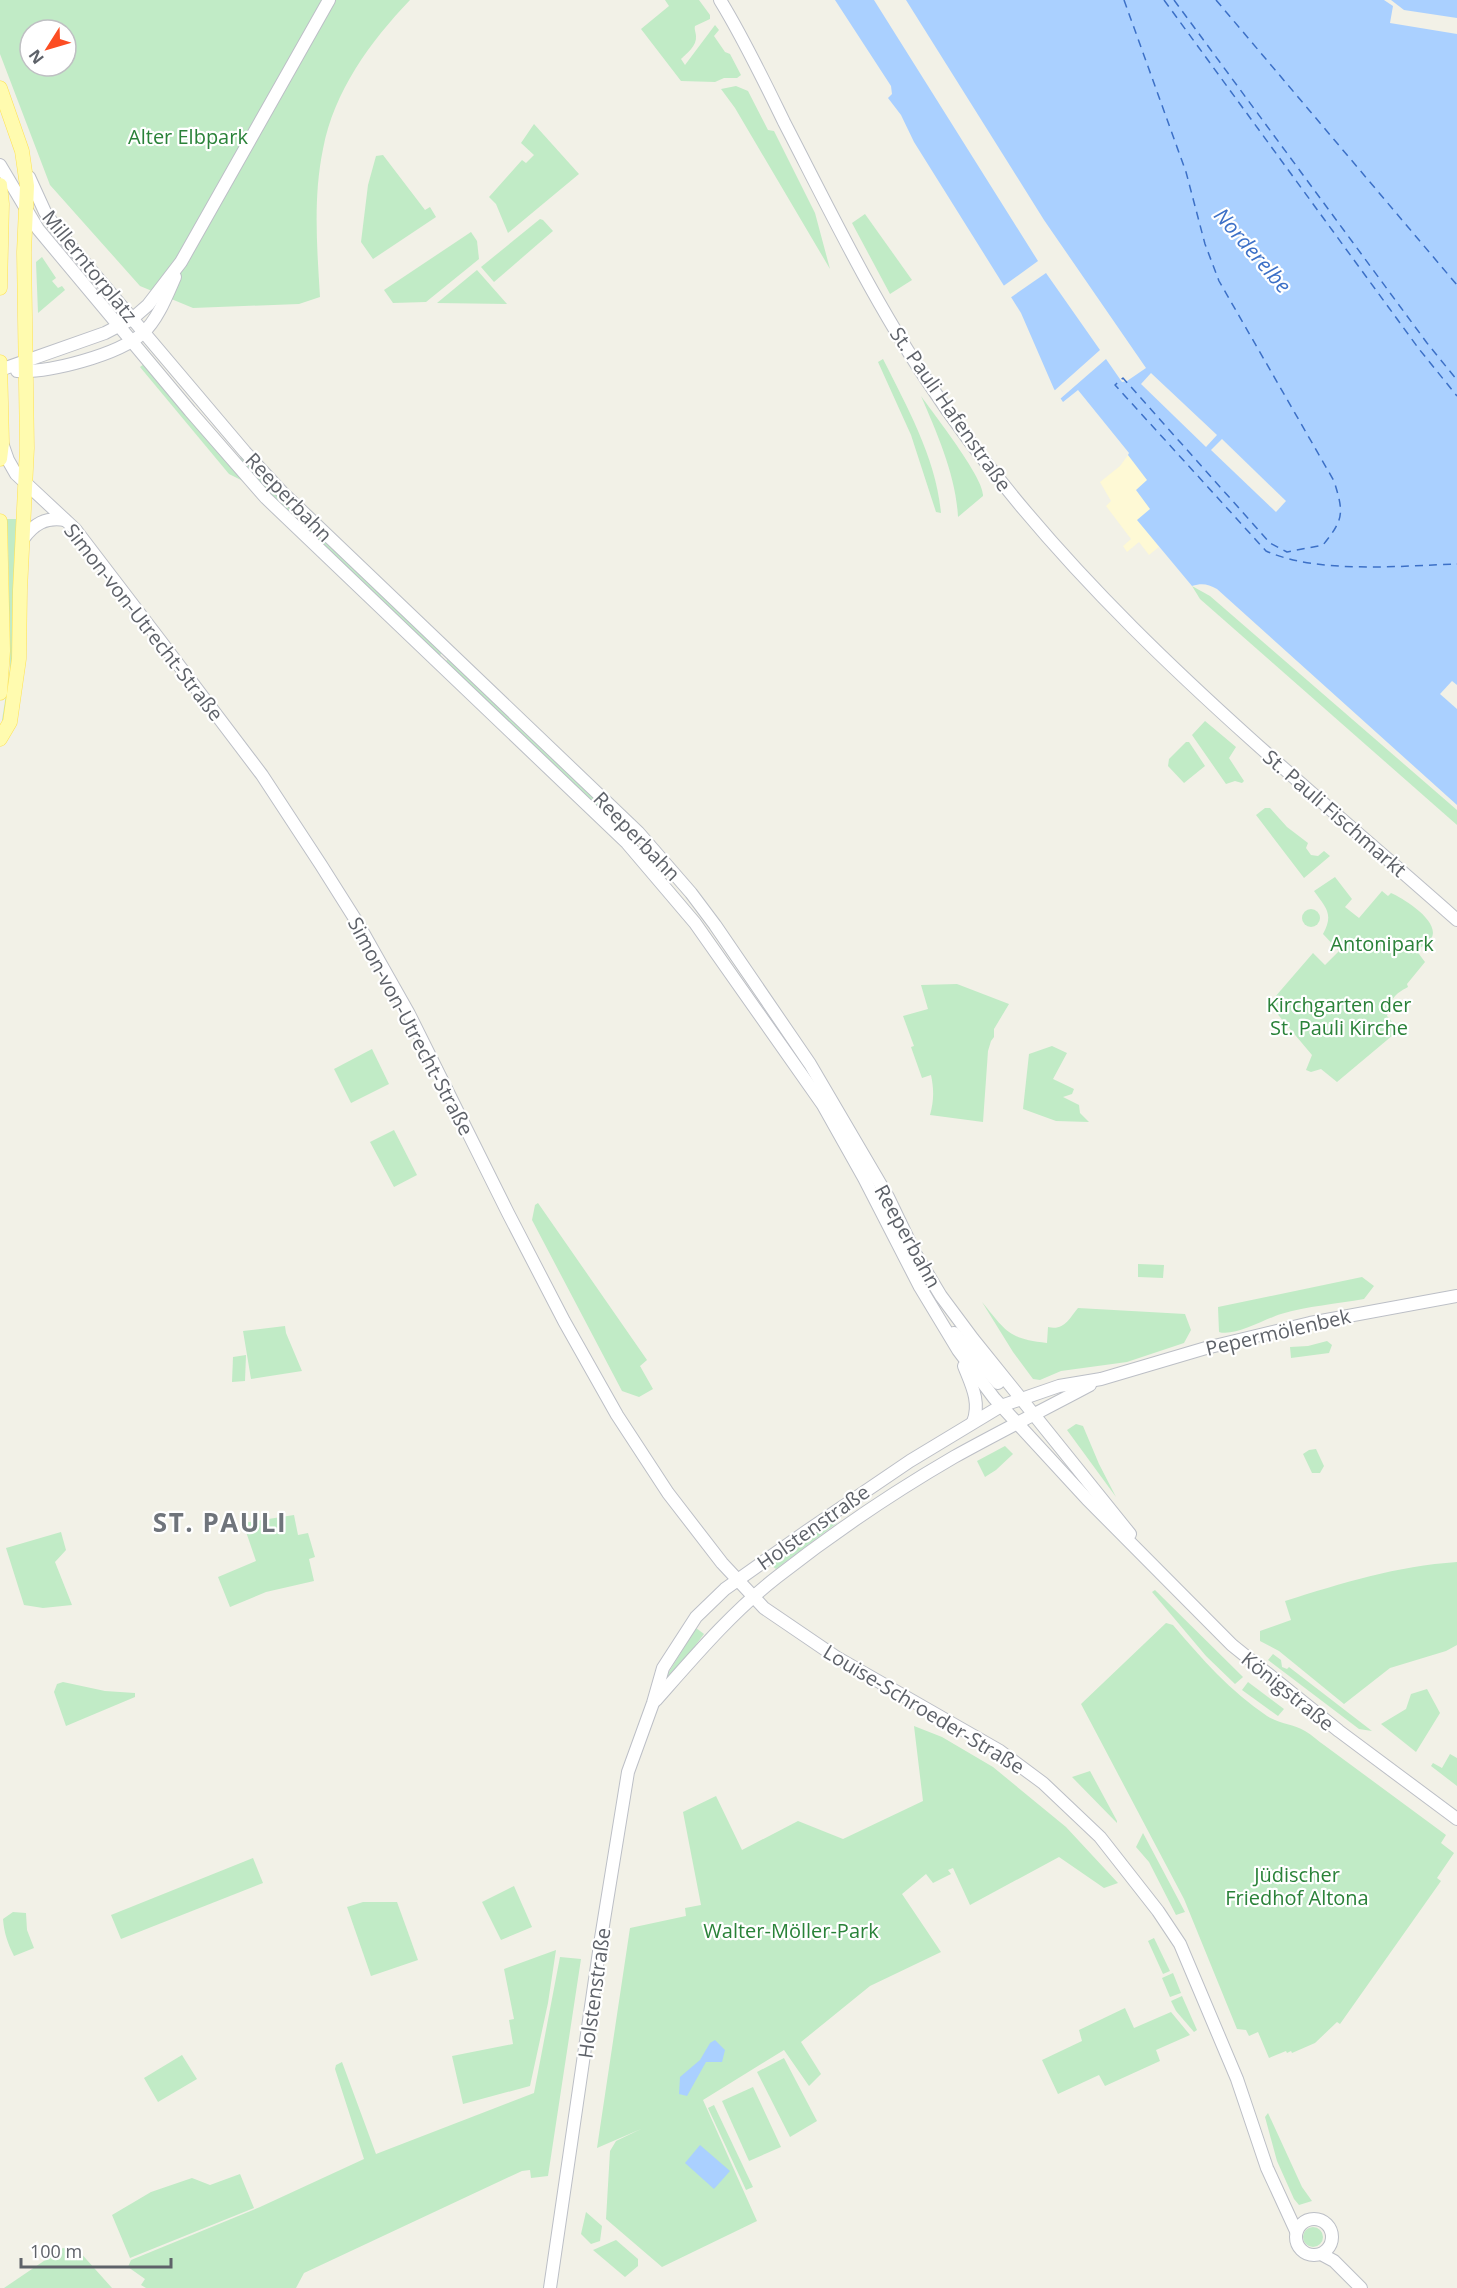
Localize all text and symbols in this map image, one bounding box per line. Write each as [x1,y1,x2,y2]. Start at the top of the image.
north arrow [18,18,78,78]
text: N [23,45,49,69]
park label: Alter Elbpark [128,123,248,150]
water label: Norderelbe [1208,202,1298,298]
street label: Millerntorplatz [36,204,144,328]
street label: St. Pauli Hafenstraße [884,321,1018,497]
street label: Reeperbahn [240,447,338,547]
street label: Simon-von-Utrecht-Straße [58,518,230,726]
street label: St. Pauli Fischmarkt [1258,743,1412,883]
street label: Reeperbahn [588,786,686,886]
street label: Simon-von-Utrecht-Straße [342,912,480,1140]
park label: Antonipark [1330,930,1434,957]
park label: Kirchgarten der St. Pauli Kirche [1267,991,1411,1041]
street label: Reeperbahn [868,1179,948,1293]
street label: Pepermölenbek [1203,1302,1354,1362]
street label: Holstenstraße [751,1478,875,1576]
district label: ST. PAULI [153,1504,287,1540]
street label: Louise-Schroeder-Straße [818,1638,1030,1780]
street label: Königstraße [1236,1645,1340,1737]
park label: Jüdischer Friedhof Altona [1225,1861,1369,1911]
park label: Walter-Möller-Park [703,1917,879,1944]
street label: Holstenstraße [571,1926,617,2060]
scale bar [21,2231,171,2269]
text: 100 m [30,2239,82,2263]

